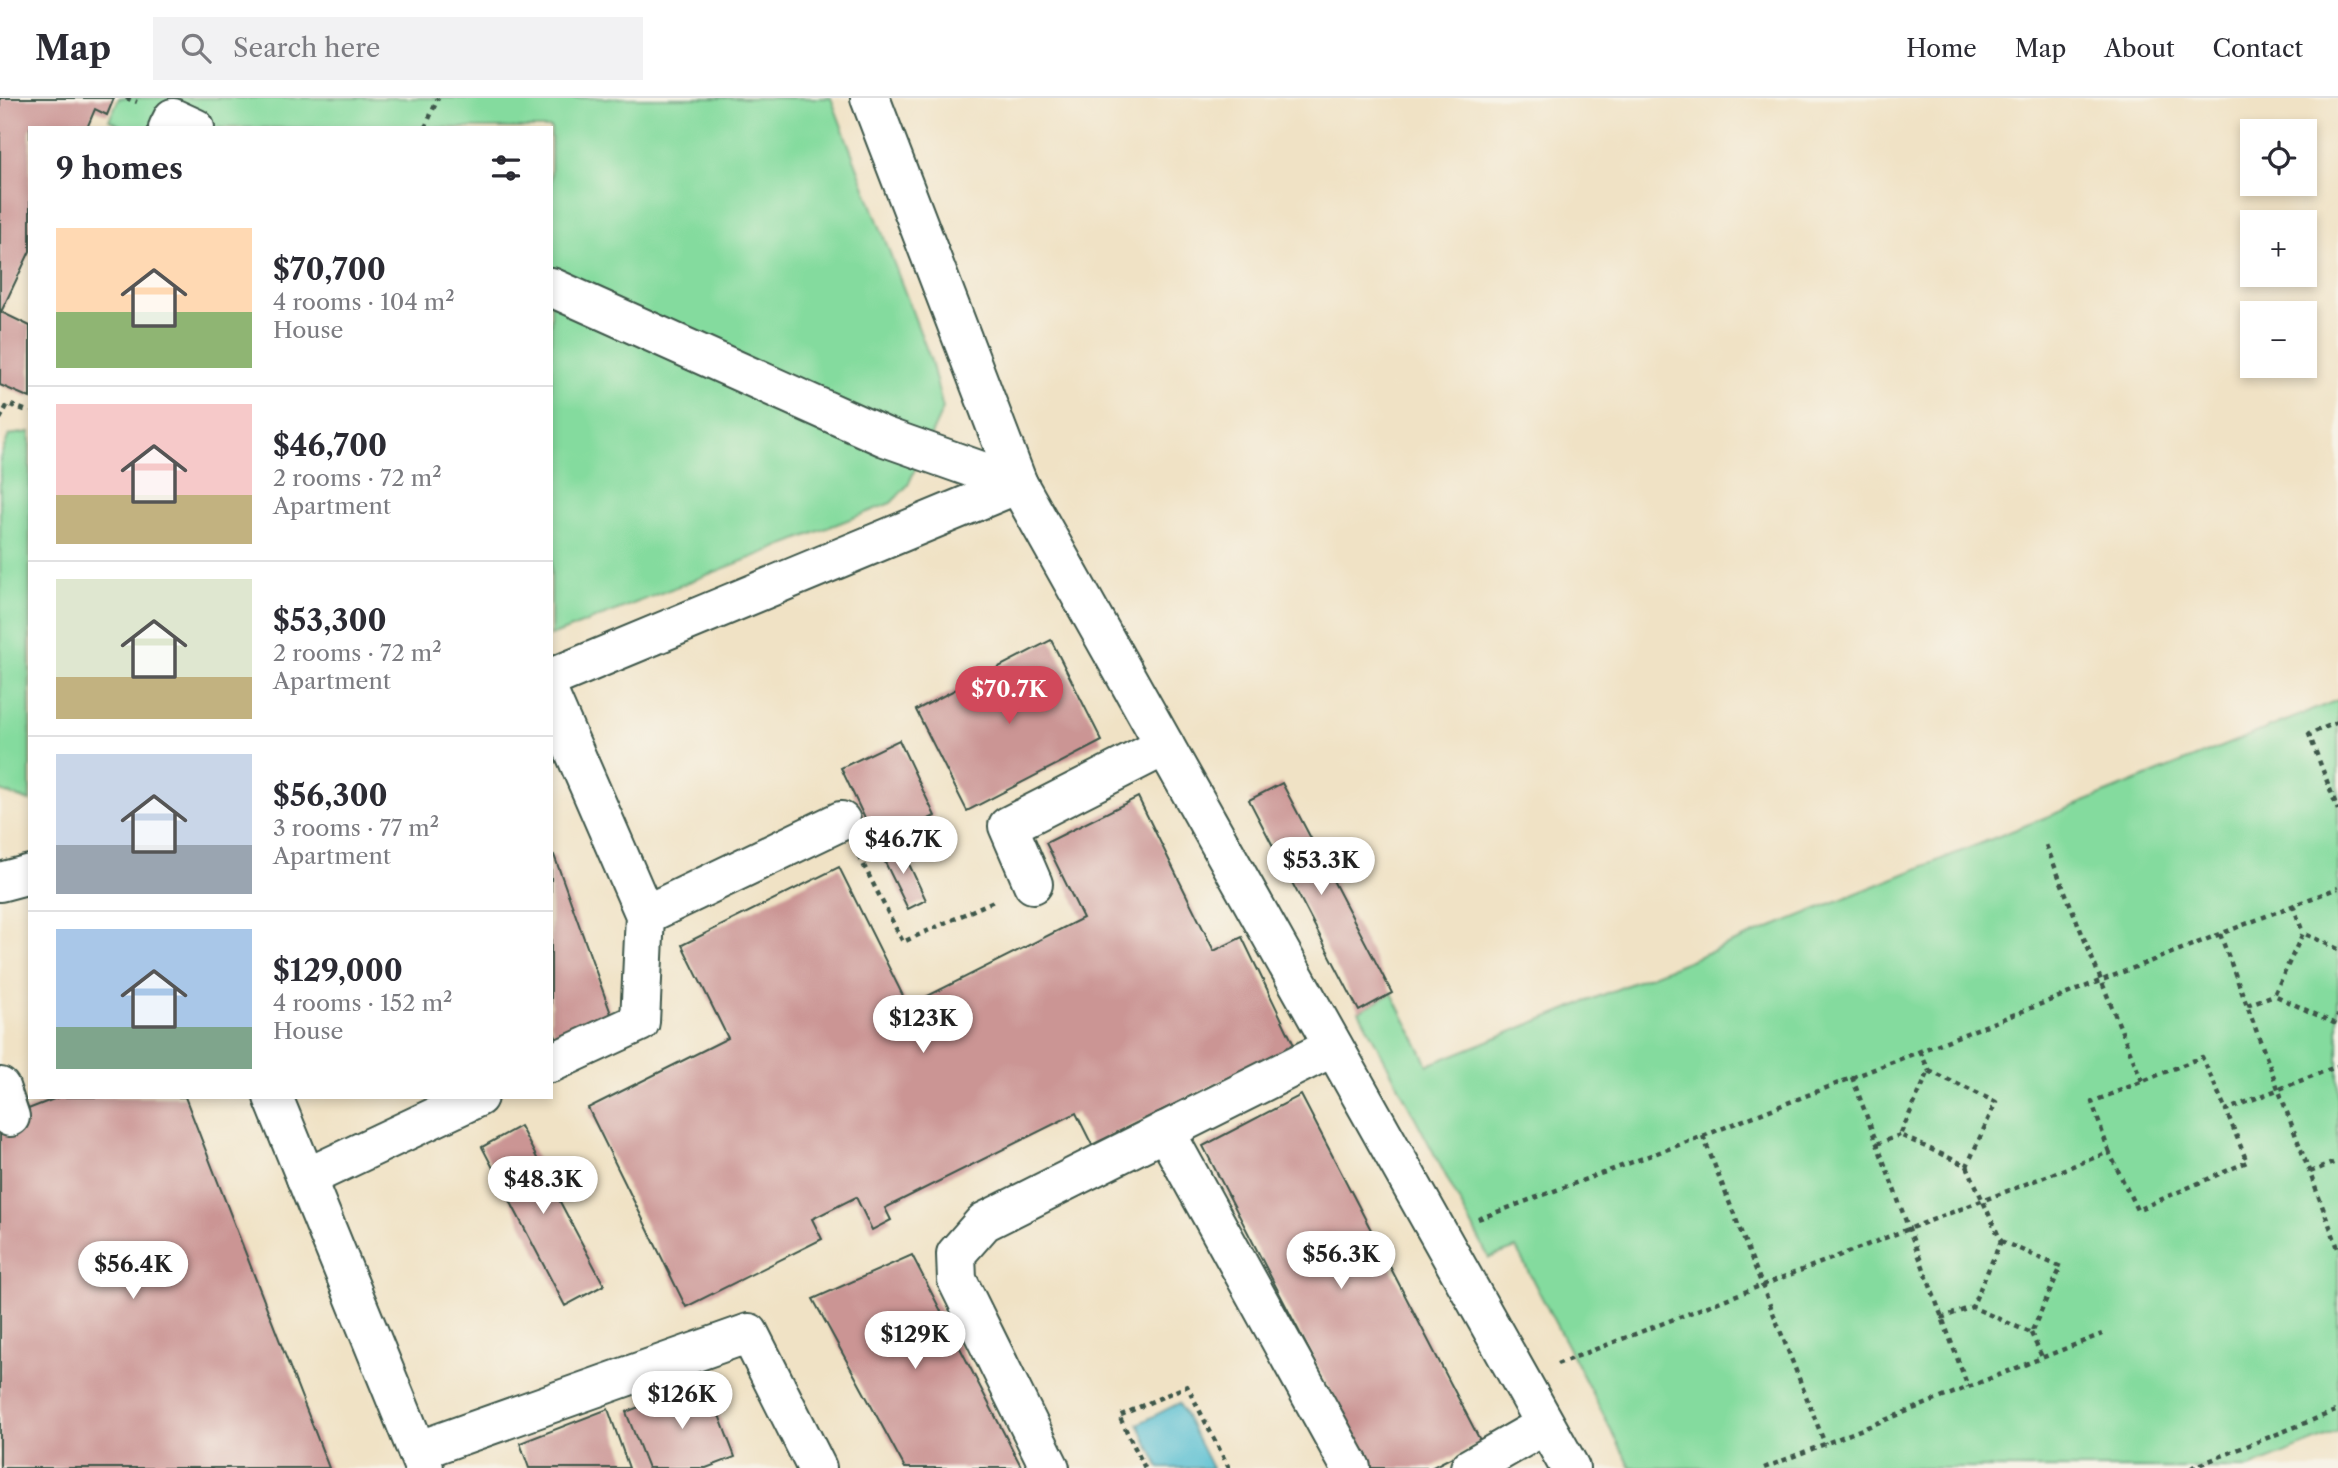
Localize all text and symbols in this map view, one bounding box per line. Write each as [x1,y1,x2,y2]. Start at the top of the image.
search box [153,17,643,80]
text: Map [35,28,111,69]
icon: search [177,29,215,67]
text: Search here [233,32,380,64]
text: Home [1906,34,1977,63]
text: Map [2015,34,2066,63]
text: About [2104,34,2175,63]
text: Contact [2213,34,2303,63]
map controls [2240,119,2317,378]
button: locate [2240,119,2317,196]
icon: filters [487,149,525,187]
text: 9 homes [56,150,183,187]
button: + [2240,210,2317,287]
text: $70,700 [273,251,386,288]
icon: home [112,256,196,340]
text: 4 rooms · 104 m² [273,288,455,316]
button: − [2240,301,2317,378]
text: House [273,316,343,344]
text: $46,700 [273,427,387,464]
icon: home [112,432,196,516]
text: 2 rooms · 72 m² [273,464,442,492]
text: Apartment [273,492,391,520]
text: $53,300 [273,602,387,639]
icon: home [112,607,196,691]
text: 2 rooms · 72 m² [273,639,442,667]
pin: $70.7K [952,666,1066,726]
text: Apartment [273,667,391,695]
text: $70.7K [971,675,1047,703]
text: $56,300 [273,777,388,814]
icon: home [112,782,196,866]
text: 3 rooms · 77 m² [273,814,439,842]
pin: $46.7K [846,816,960,876]
text: $46.7K [865,825,941,853]
pin: $53.3K [1264,838,1378,897]
text: Apartment [273,842,391,870]
text: $53.3K [1283,846,1359,874]
text: $129,000 [273,952,403,989]
icon: home [112,957,196,1041]
text: 4 rooms · 152 m² [273,989,453,1017]
pin: $123K [874,996,972,1055]
text: $123K [889,1004,957,1032]
text: House [273,1017,343,1045]
pin: $48.3K [486,1156,600,1216]
text: $48.3K [504,1165,582,1193]
pin: $56.3K [1284,1232,1398,1291]
text: $56.3K [1302,1240,1380,1268]
pin: $56.4K [76,1242,190,1301]
text: $56.4K [94,1250,172,1278]
pin: $129K [866,1312,964,1371]
text: $129K [881,1320,949,1348]
pin: $126K [633,1372,731,1431]
text: $126K [648,1380,716,1408]

